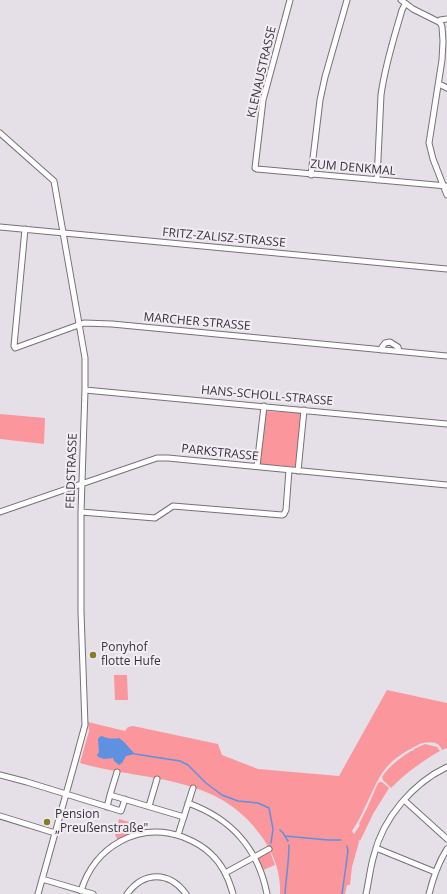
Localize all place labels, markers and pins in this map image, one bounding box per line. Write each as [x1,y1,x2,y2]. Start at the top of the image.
place label: Ponyhof flotte Hufe [101,641,161,669]
marker: Ponyhof flotte Hufe [88,650,98,660]
place label: Pension „Preußenstraße" [55,808,148,836]
marker: Pension „Preußenstraße" [42,817,52,827]

